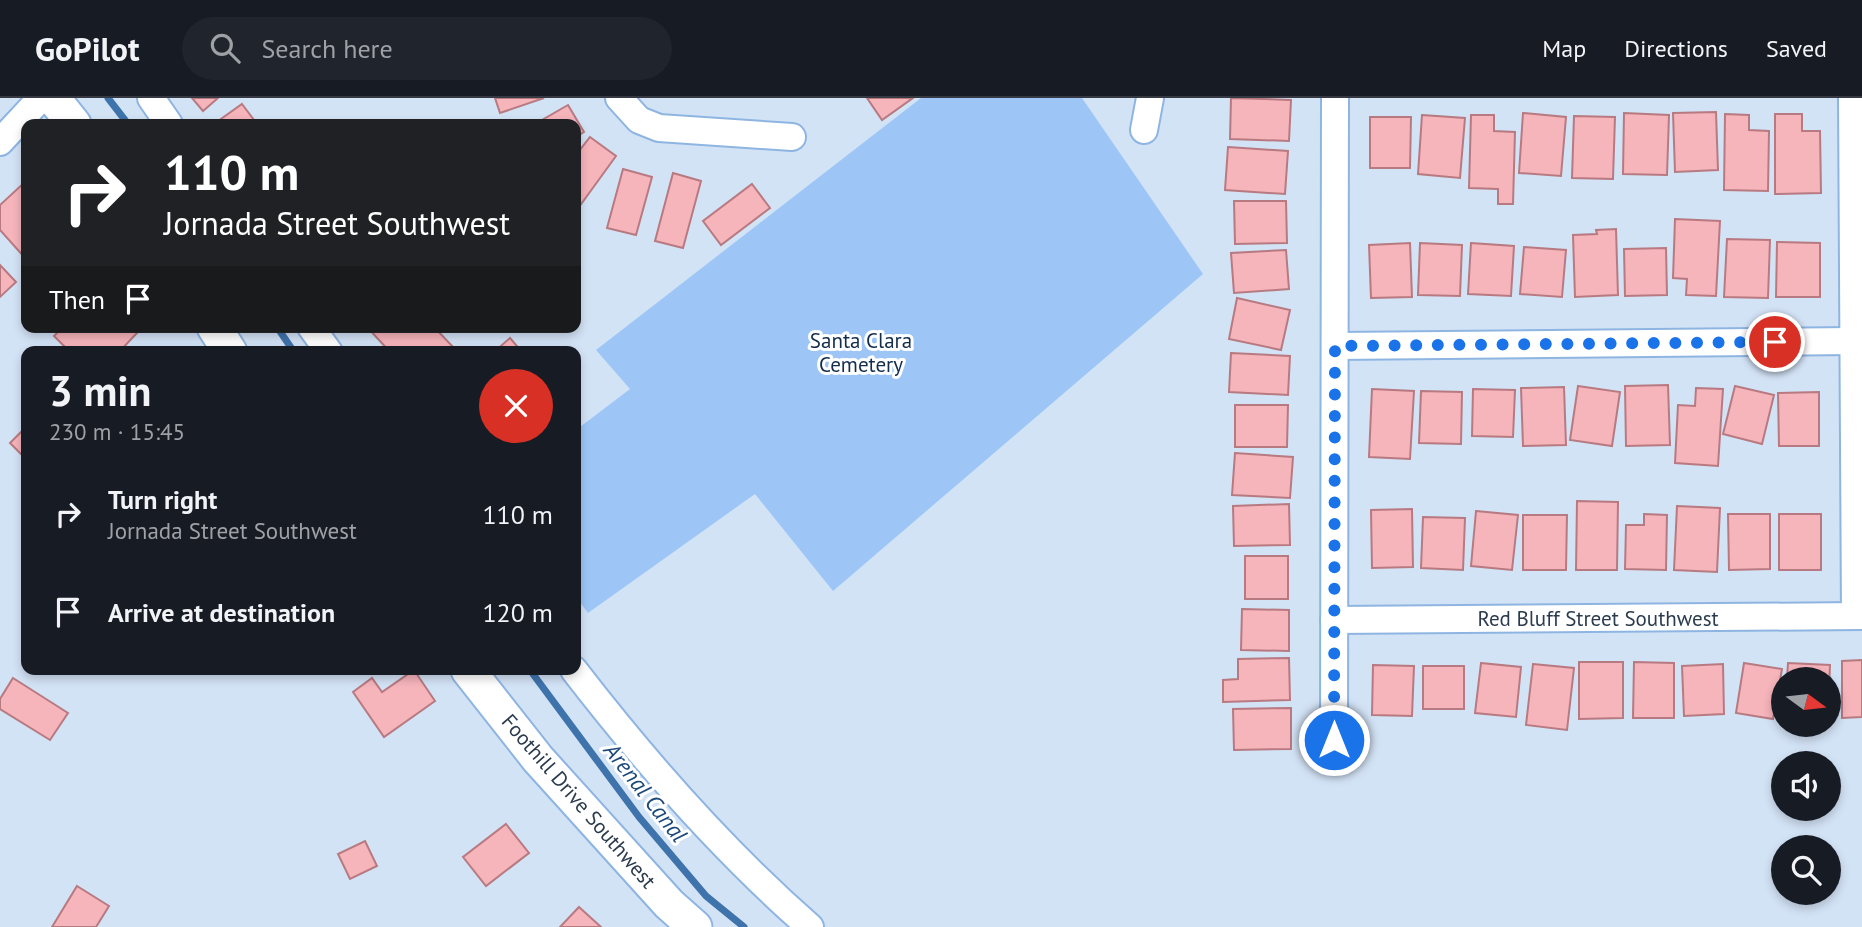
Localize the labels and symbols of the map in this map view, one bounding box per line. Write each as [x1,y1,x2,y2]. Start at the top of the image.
pin [1745,312,1805,372]
park label: Santa Clara Cemetery [810,327,912,378]
street label: Red Bluff Street Southwest [1477,605,1719,632]
north arrow [1771,667,1841,737]
position arrow [1297,703,1371,777]
street label: Foothill Drive Southwest [496,708,662,894]
water label: Arenal Canal [597,736,694,848]

